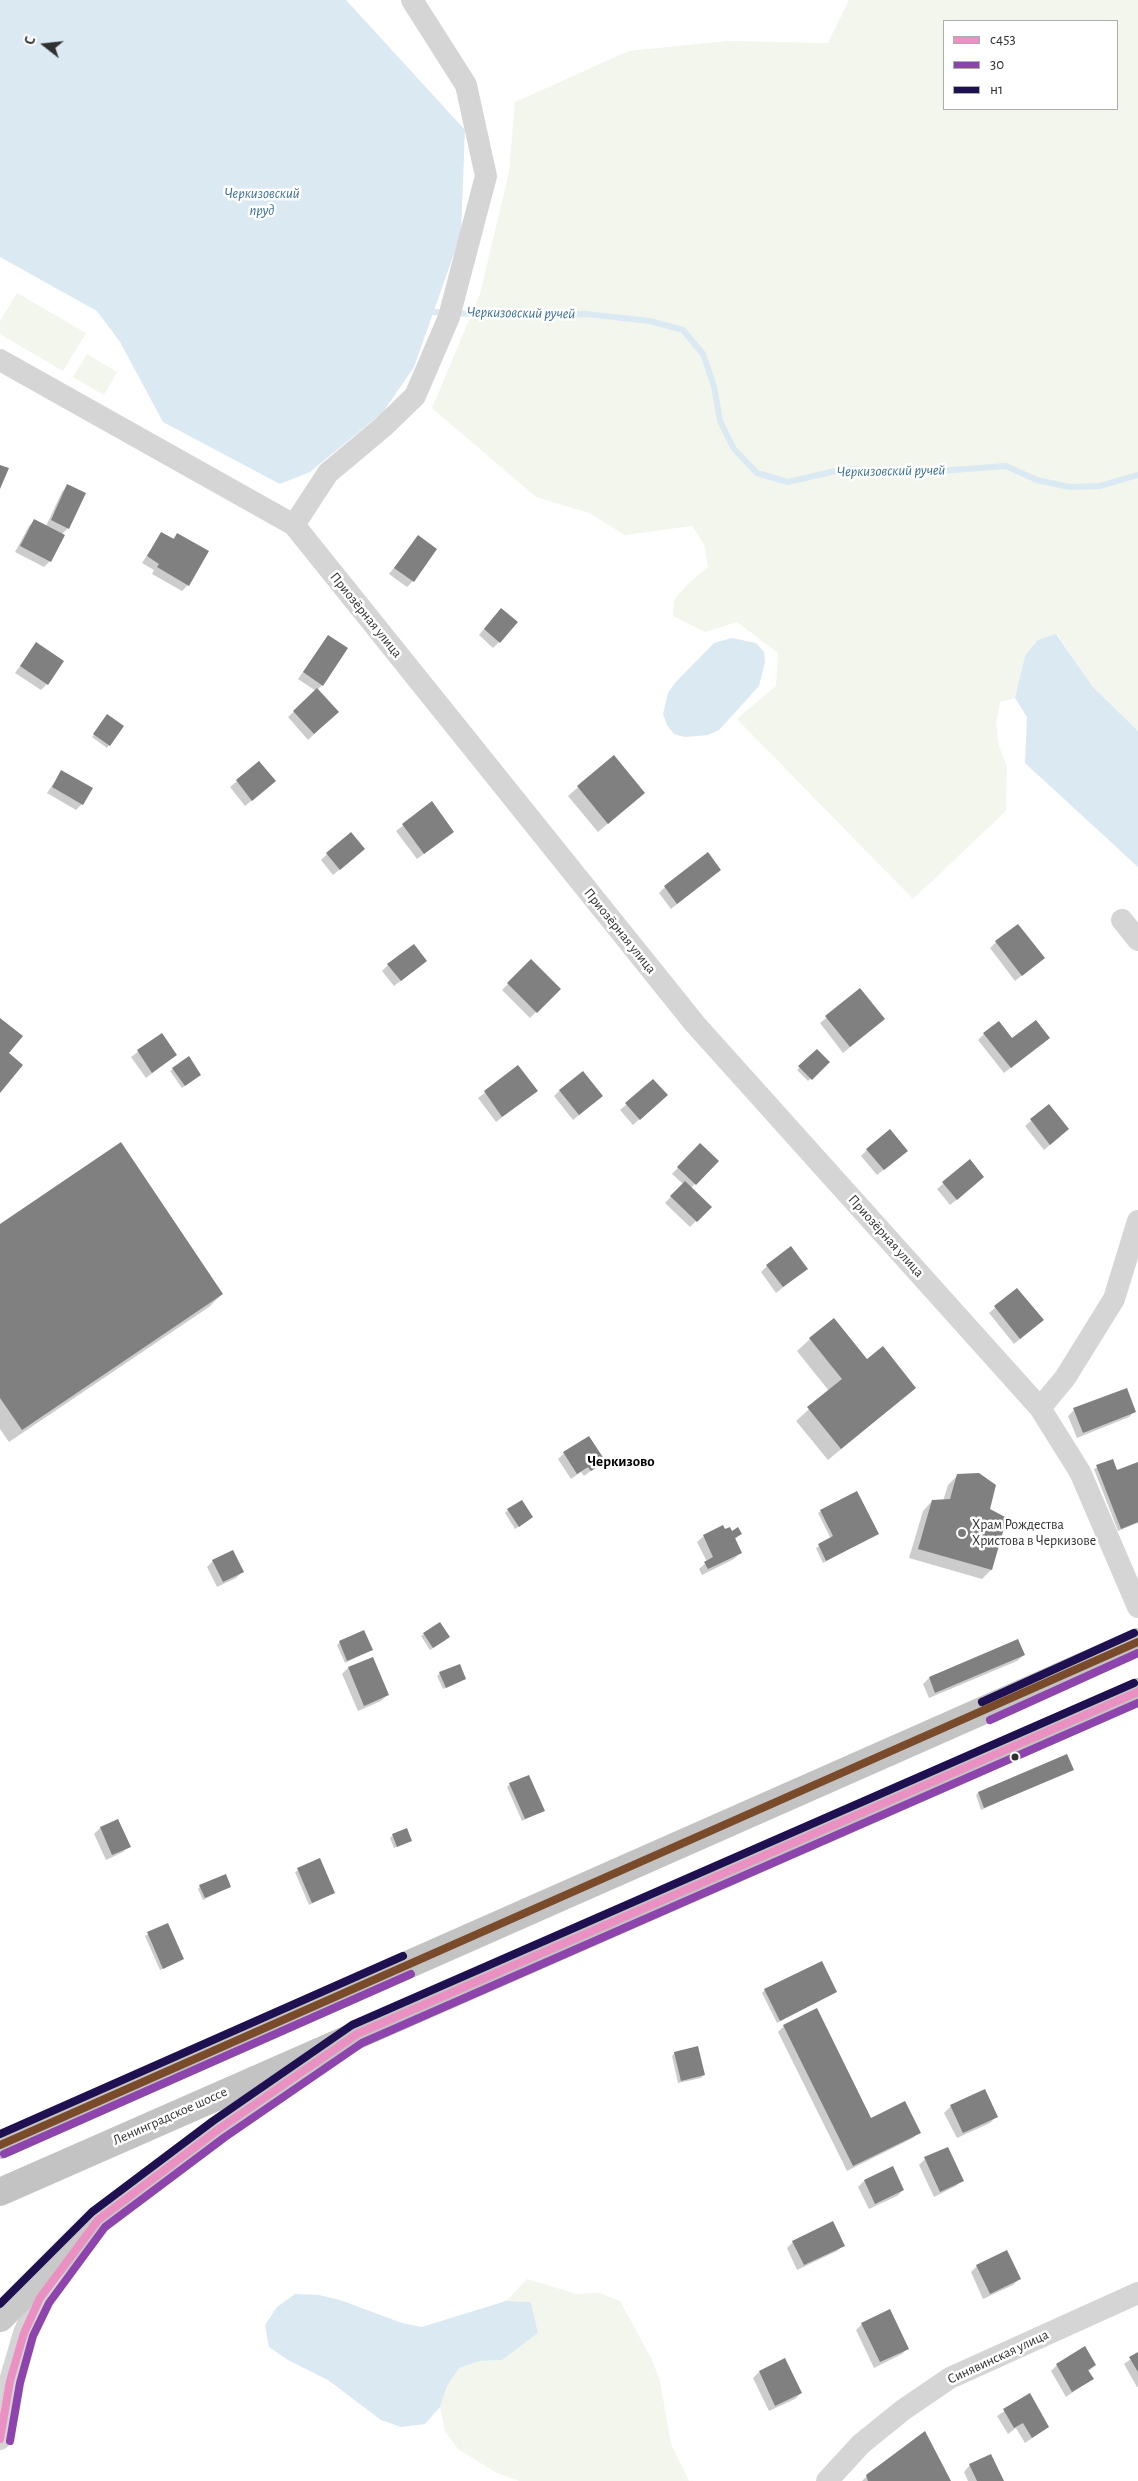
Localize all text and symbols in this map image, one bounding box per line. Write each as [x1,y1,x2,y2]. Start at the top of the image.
north arrow [20,20,70,70]
legend [943,20,1118,110]
text: с453 [990,32,1016,47]
text: С [23,35,38,47]
text: 30 [990,57,1004,72]
text: н1 [990,82,1003,97]
water label: Черкизовский пруд [224,184,300,219]
water label: Черкизовский ручей [467,303,575,323]
water label: Черкизовский ручей [837,461,945,481]
street label: Приозёрная улица [326,569,406,661]
street label: Приозёрная улица [580,885,660,977]
street label: Приозёрная улица [845,1191,927,1281]
district label: Черкизово [587,1452,655,1470]
place label: Храм Рождества Христова в Черкизове [972,1517,1096,1550]
marker: Храм Рождества Христова в Черкизове [956,1527,968,1539]
unlabelled marker [1010,1752,1020,1762]
street label: Ленинградское шоссе [110,2083,230,2149]
street label: Синявинская улица [945,2326,1051,2388]

